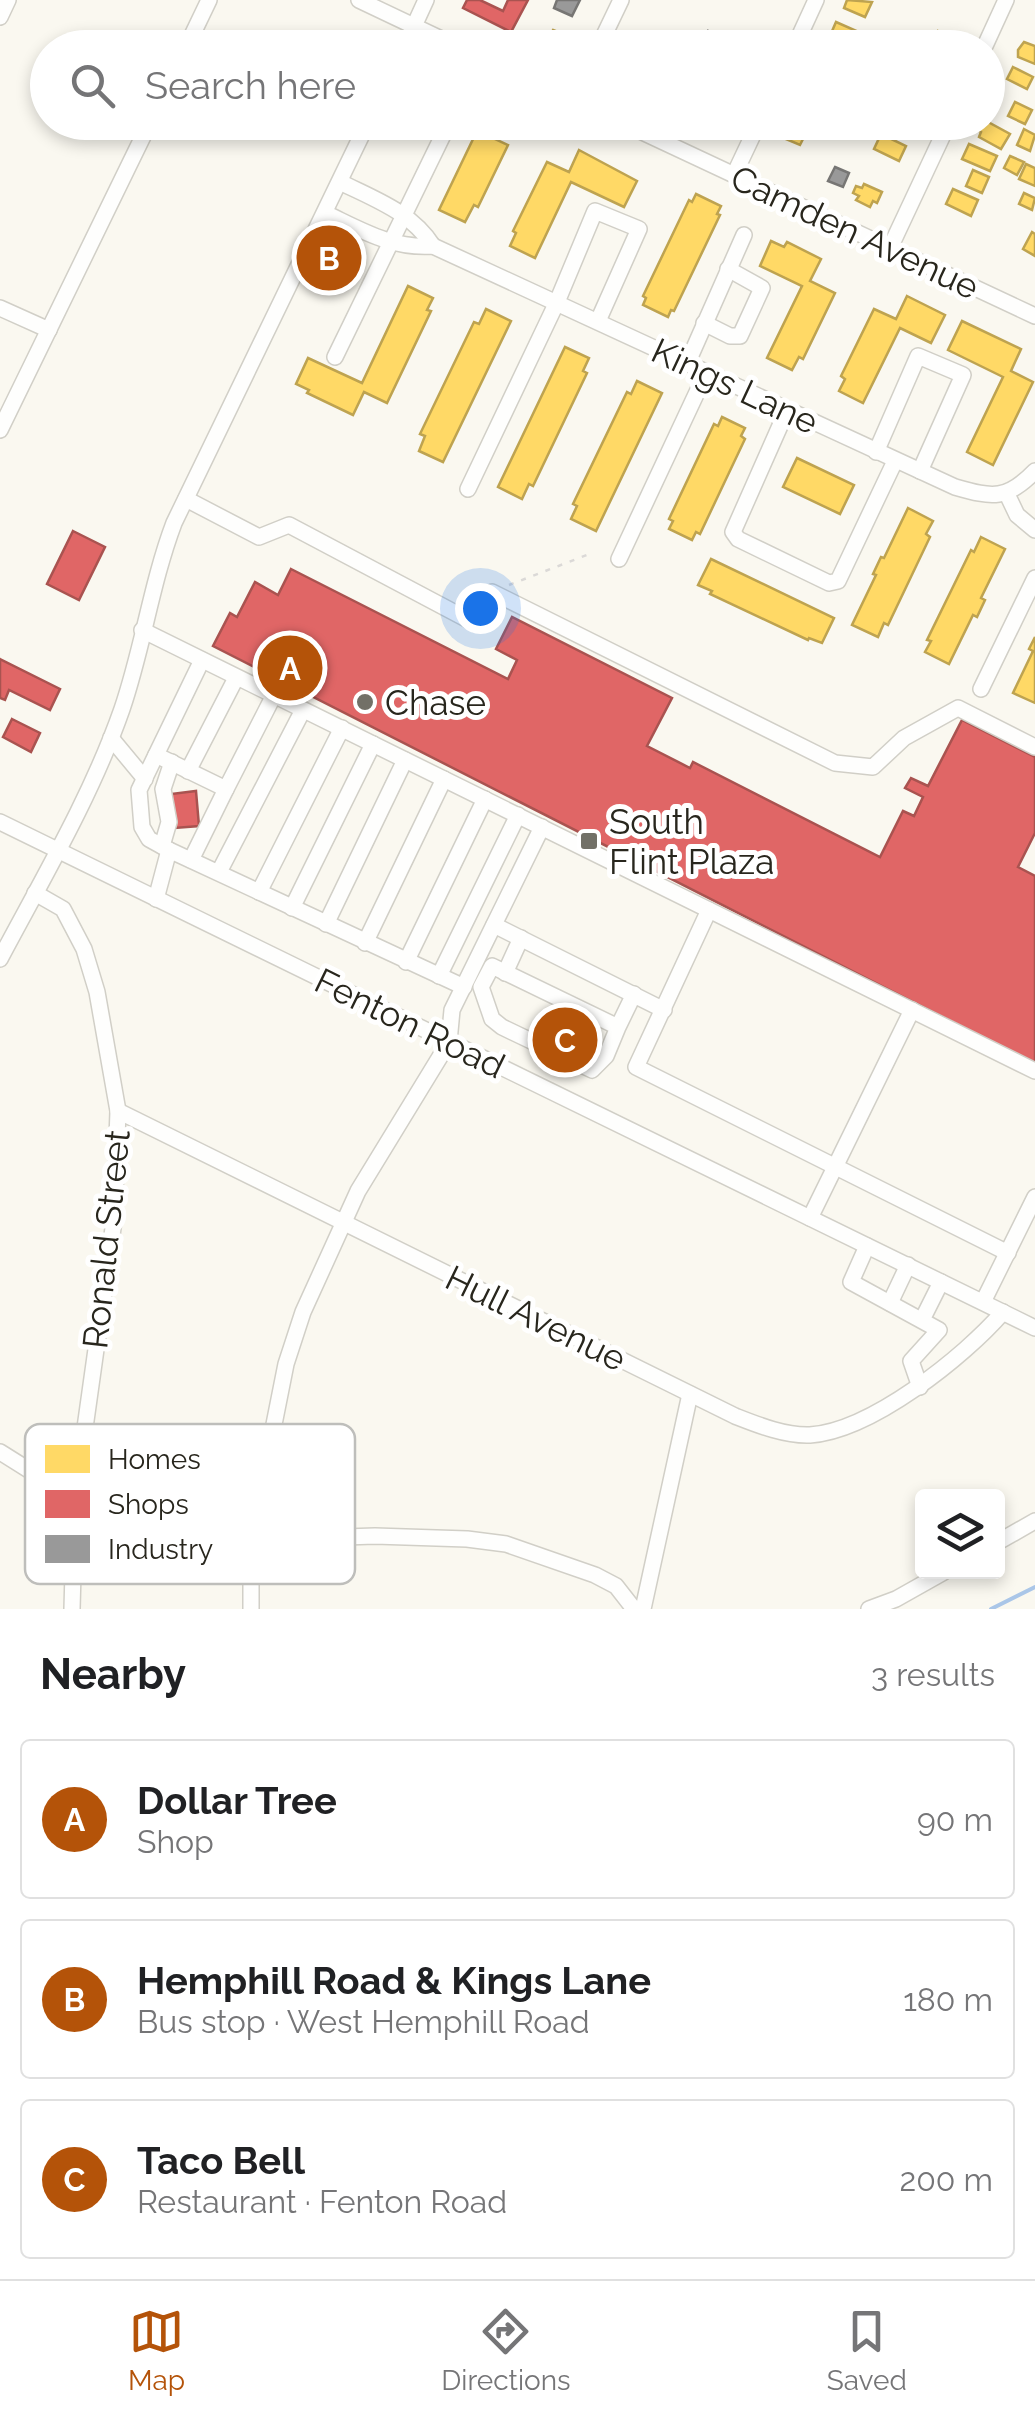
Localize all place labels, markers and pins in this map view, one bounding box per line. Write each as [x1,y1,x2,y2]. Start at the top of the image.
pin: B [296,220,362,296]
pin: A [258,630,322,706]
place label: Chase [385,682,486,723]
marker: Chase [354,691,376,713]
place label: South Flint Plaza [609,801,774,882]
marker: South Flint Plaza [578,830,600,852]
pin: C [532,1002,598,1078]

